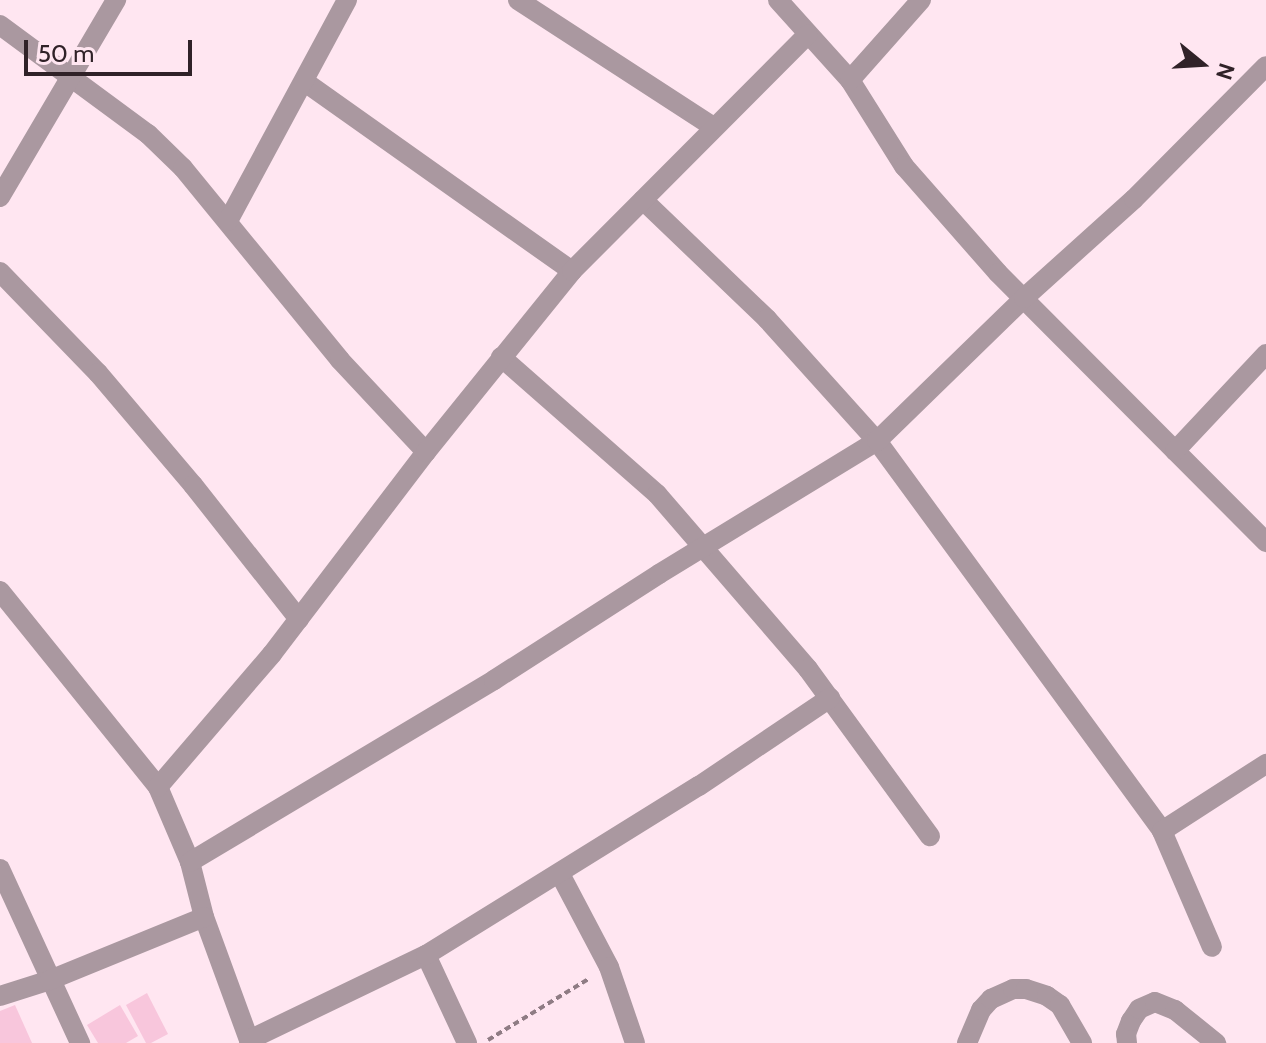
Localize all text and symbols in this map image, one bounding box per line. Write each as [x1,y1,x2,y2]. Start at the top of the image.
scale bar [28,24,196,74]
north arrow [1162,24,1242,104]
text: 50 m [38,39,94,68]
text: N [1210,60,1241,83]

